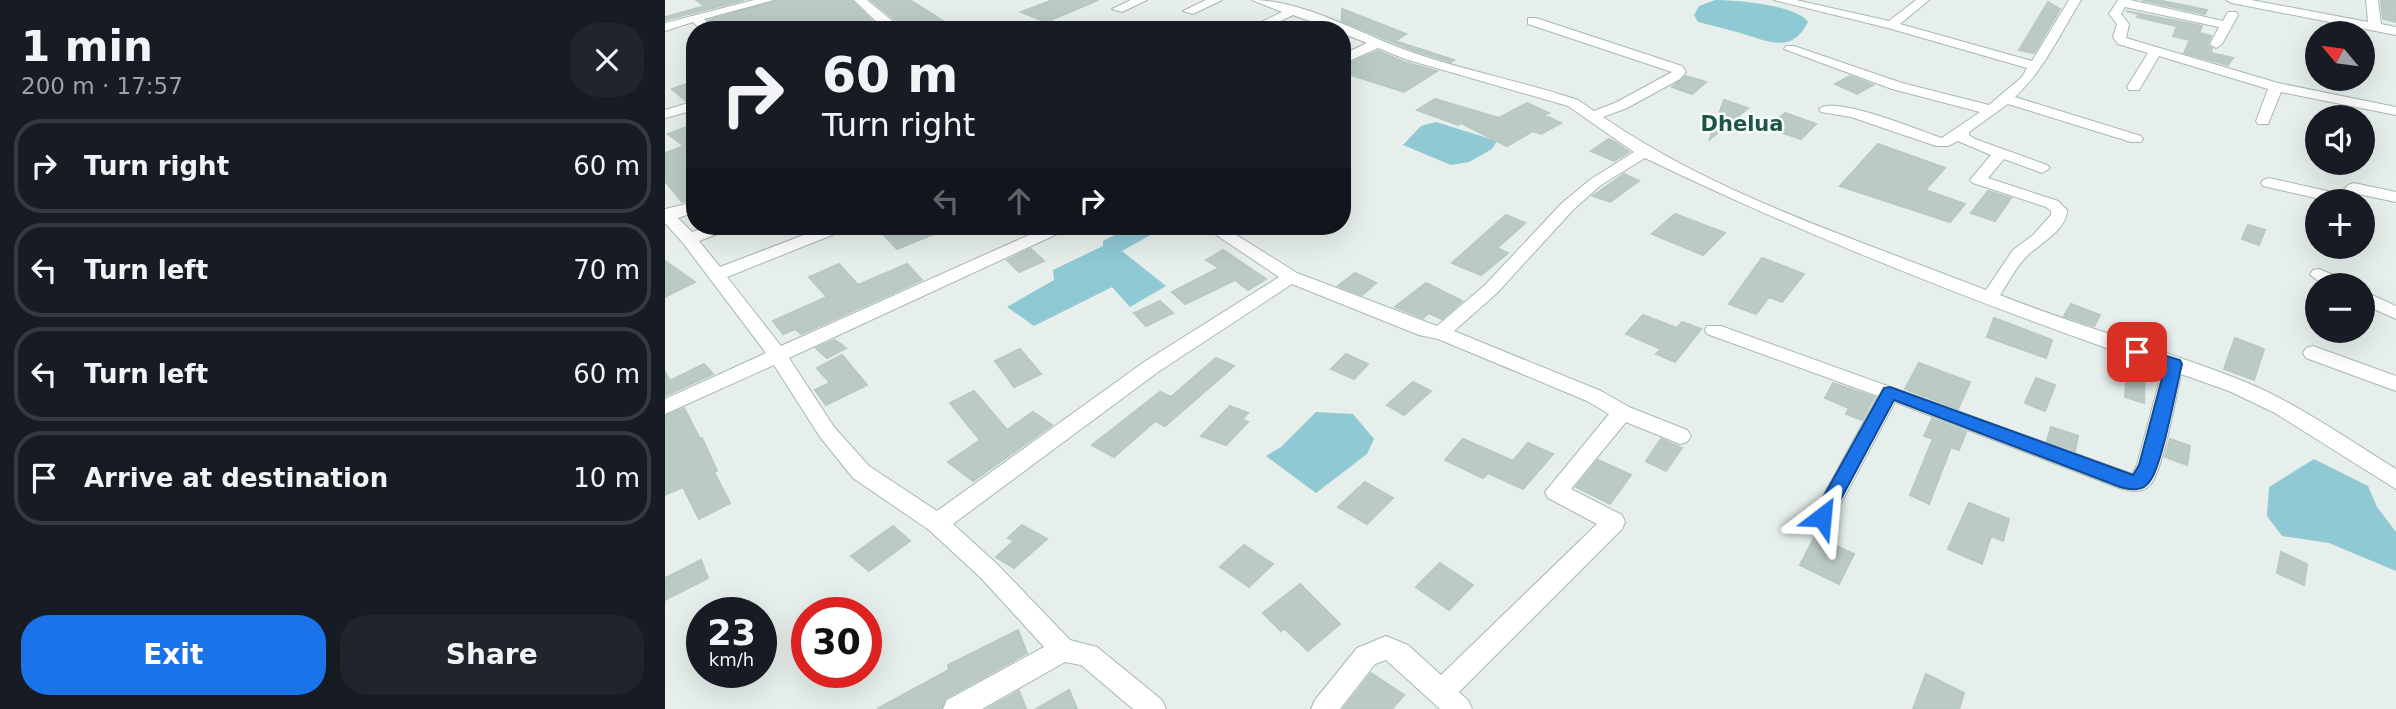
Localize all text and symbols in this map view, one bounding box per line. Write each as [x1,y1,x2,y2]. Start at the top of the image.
north arrow [2305,21,2375,91]
map controls [2305,21,2375,343]
text: 1 min [21,22,153,71]
button: close [570,23,644,97]
text: 60 m [822,47,958,104]
icon: right [707,49,798,140]
text: 200 m · 17:57 [21,73,183,99]
button: sound [2305,105,2375,175]
text: Turn right [822,106,975,144]
district label: Dhelua [1701,112,1783,136]
icon: right [25,147,63,185]
text: Turn right [84,151,229,181]
text: 60 m [573,151,640,181]
icon: left [927,182,965,220]
icon: ahead [1000,182,1038,220]
icon: right [1073,182,1111,220]
button: + [2305,189,2375,259]
icon: left [25,251,63,289]
text: Turn left [84,255,208,285]
text: 70 m [573,255,640,285]
button: − [2305,273,2375,343]
pin [2107,322,2167,382]
icon: arrive [2118,333,2156,371]
icon: left [25,355,63,393]
text: Turn left [84,359,208,389]
text: 60 m [573,359,640,389]
icon: arrive [25,459,63,497]
text: Arrive at destination [84,463,388,493]
text: 10 m [573,463,640,493]
position arrow [1785,480,1859,554]
speed limit sign: 30 [791,597,882,688]
text: 23 [707,613,756,653]
button: Exit [21,615,326,695]
button: Share [340,615,644,695]
text: km/h [709,649,754,670]

